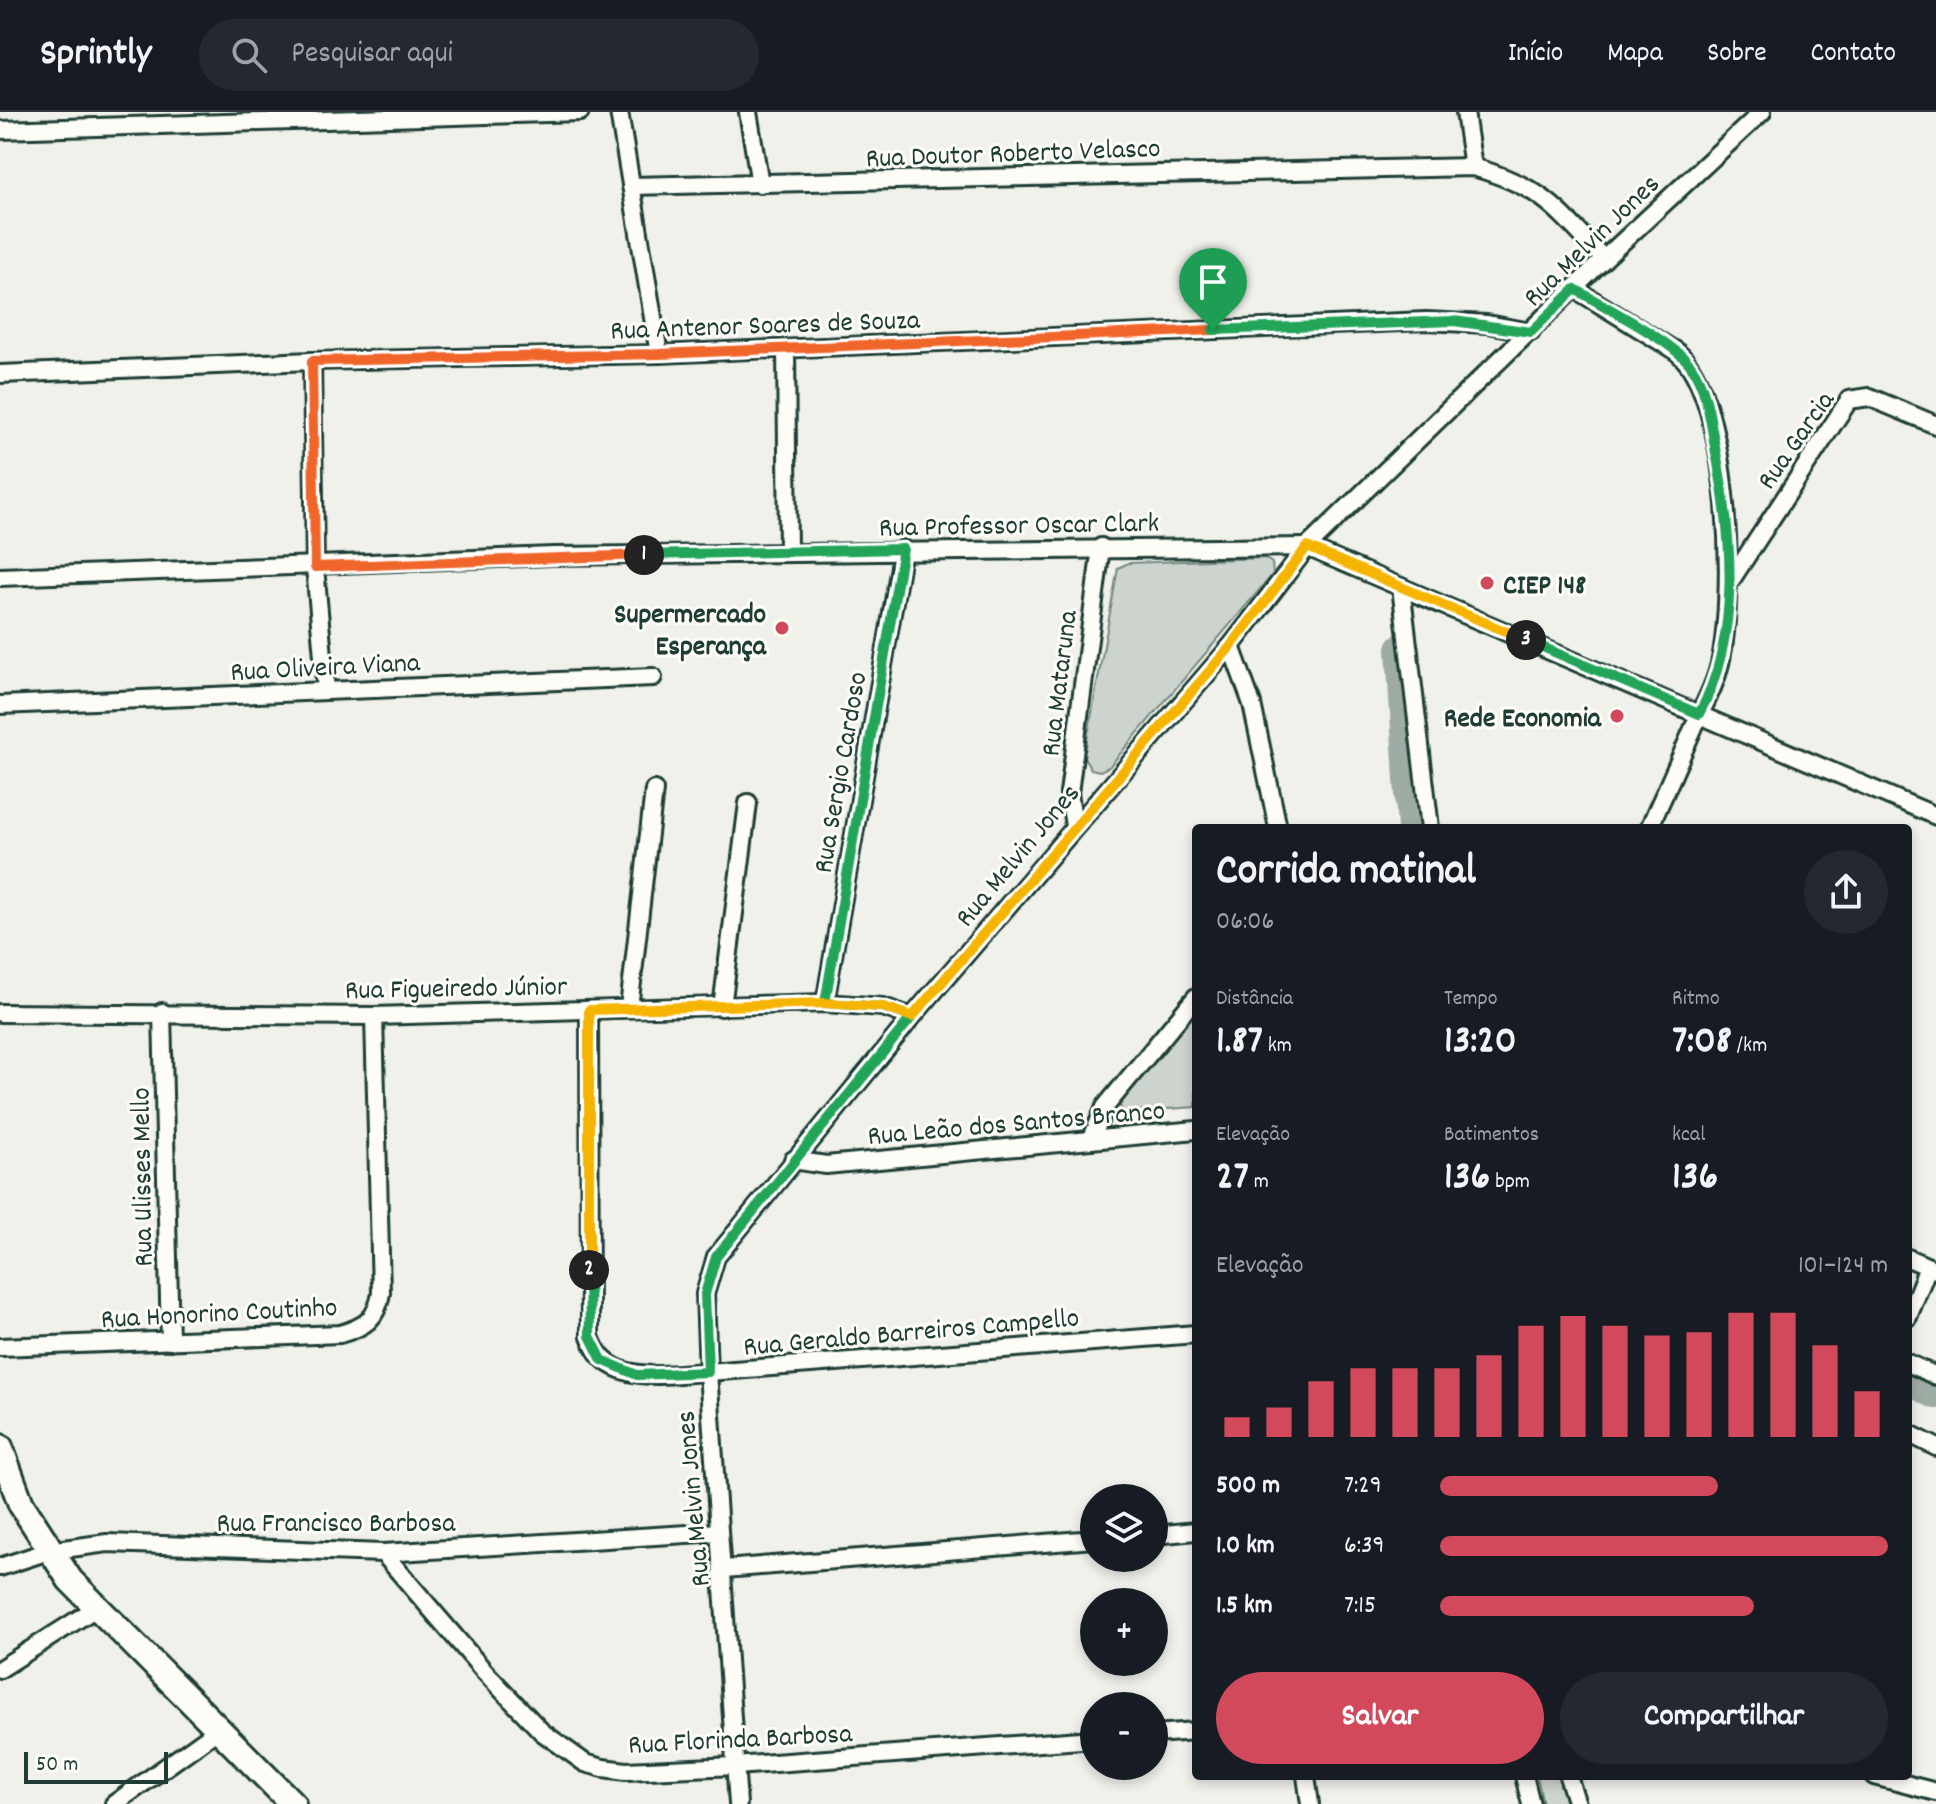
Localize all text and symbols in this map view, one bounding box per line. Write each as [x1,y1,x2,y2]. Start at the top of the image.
search box [199,19,759,91]
text: Sprintly [40,28,151,83]
icon: search [227,33,271,77]
text: Pesquisar aqui [291,34,453,77]
text: Início [1508,35,1563,75]
text: Mapa [1607,35,1663,75]
text: Sobre [1707,35,1767,75]
text: Contato [1811,35,1896,75]
street label: Rua Doutor Roberto Velasco [865,131,1161,181]
street label: Rua Melvin Jones [1516,167,1671,318]
pin [1179,248,1247,330]
icon: arrive [1191,260,1235,304]
street label: Rua Antenor Soares de Souza [610,303,921,353]
street label: Rua Garcia [1749,384,1847,499]
street label: Rua Professor Oscar Clark [879,506,1160,550]
pin: 1 [624,535,664,575]
text: 1 [642,539,646,570]
place label: CIEP 148 [1503,568,1586,608]
marker: CIEP 148 [1478,574,1496,592]
place label: Supermercado Esperança [614,597,767,669]
street label: Rua Mataruna [1033,607,1091,759]
marker: Supermercado Esperança [773,619,791,637]
pin: 3 [1506,620,1546,660]
text: 3 [1521,624,1531,655]
street label: Rua Oliveira Viana [229,645,422,695]
street label: Rua Sergio Cardoso [806,669,880,877]
place label: Rede Economia [1444,701,1602,741]
marker: Rede Economia [1608,707,1626,725]
street label: Rua Melvin Jones [948,777,1092,938]
text: Corrida matinal [1216,842,1476,905]
button: share [1804,850,1888,934]
text: 06:06 [1216,904,1274,941]
street label: Rua Figueiredo Júnior [344,969,568,1013]
text: Distância [1216,984,1293,1015]
text: Tempo [1444,984,1498,1015]
text: Ritmo [1672,984,1720,1015]
text: 1.87 [1216,1015,1263,1072]
text: 13:20 [1444,1015,1516,1072]
text: 7:08 [1672,1015,1732,1072]
text: km [1263,1031,1292,1062]
text: /km [1732,1031,1767,1062]
street label: Rua Ulisses Mello [123,1087,167,1267]
street label: Rua Leão dos Santos Branco [866,1093,1167,1159]
text: Elevação [1216,1120,1290,1151]
text: Batimentos [1444,1120,1539,1151]
text: kcal [1672,1120,1705,1151]
text: 27 [1216,1151,1249,1208]
text: 136 [1444,1151,1490,1208]
text: 136 [1672,1151,1718,1208]
text: m [1249,1167,1269,1198]
text: bpm [1490,1167,1530,1198]
text: Elevação [1216,1248,1303,1285]
text: 101–124 m [1798,1248,1888,1285]
pin: 2 [569,1250,609,1290]
text: 2 [584,1254,594,1285]
street label: Rua Honorino Coutinho [100,1290,339,1342]
street label: Rua Geraldo Barreiros Campello [742,1300,1081,1370]
street label: Rua Melvin Jones [668,1409,724,1588]
text: 500 m [1216,1468,1280,1505]
text: 7:29 [1344,1468,1382,1505]
map controls [1080,1484,1168,1780]
button: layers [1080,1484,1168,1572]
street label: Rua Francisco Barbosa [217,1506,456,1546]
text: 1.0 km [1216,1528,1275,1565]
text: 6:39 [1344,1528,1385,1565]
button: + [1080,1588,1168,1676]
text: 1.5 km [1216,1588,1273,1625]
text: 7:15 [1344,1588,1376,1625]
button: Salvar [1216,1672,1544,1764]
button: Compartilhar [1560,1672,1888,1764]
button: − [1080,1692,1168,1780]
street label: Rua Florinda Barbosa [627,1716,854,1768]
scale bar [24,1748,168,1784]
text: 50 m [36,1750,78,1781]

